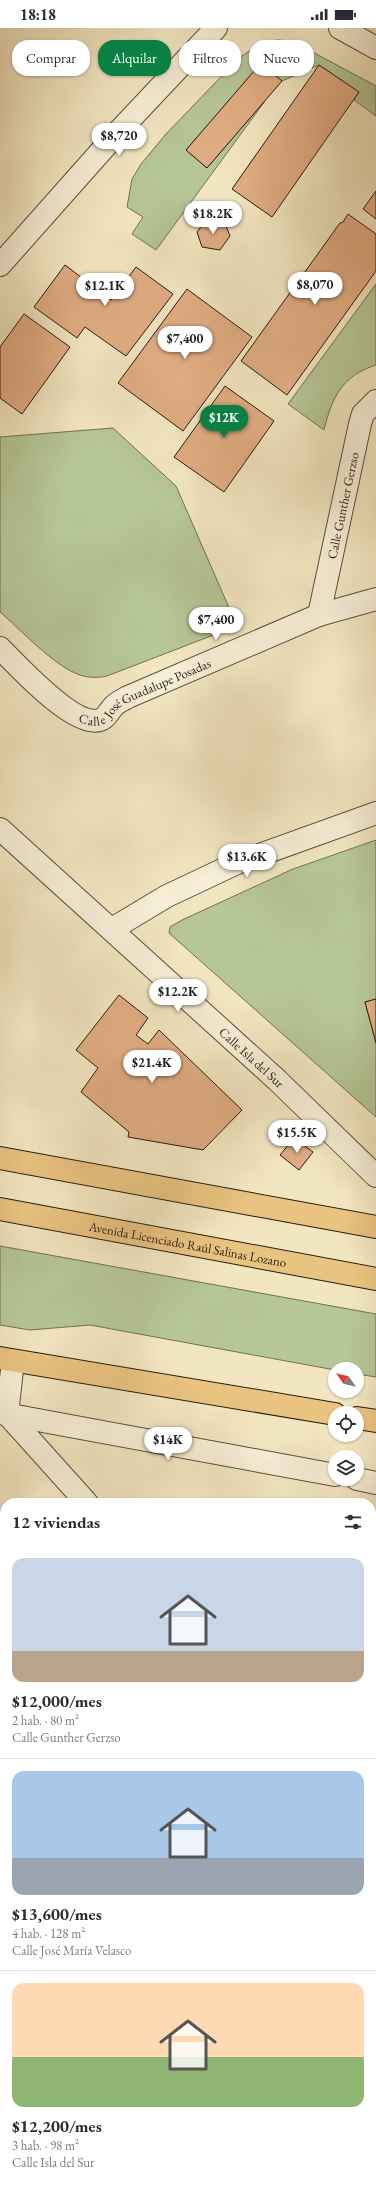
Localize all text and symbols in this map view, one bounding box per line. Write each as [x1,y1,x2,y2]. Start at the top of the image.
text: 18:18 [20,5,56,24]
chip: Comprar [12,40,90,76]
chip: Alquilar [98,40,171,76]
chip: Filtros [179,40,241,76]
chip: Nuevo [249,40,314,76]
pin: $8,720 [86,123,152,157]
text: $8,720 [101,127,137,144]
pin: $18.2K [180,201,246,235]
text: $18.2K [193,205,233,222]
pin: $8,070 [282,272,348,306]
pin: $12.1K [72,273,138,307]
text: $8,070 [297,276,333,293]
text: $12.1K [85,277,125,294]
pin: $7,400 [152,326,218,360]
text: $7,400 [167,330,203,347]
pin: $12K [200,405,248,439]
text: $12K [209,409,239,426]
street label: Calle Gunther Gerzso [323,450,362,560]
pin: $7,400 [183,607,249,641]
text: $7,400 [198,611,234,628]
street label: Calle José Guadalupe Posadas [77,654,213,729]
pin: $13.6K [214,844,280,878]
text: $13.6K [227,848,267,865]
pin: $12.2K [145,979,211,1013]
text: $12.2K [158,983,198,1000]
street label: Calle Isla del Sur [216,1023,289,1092]
pin: $21.4K [119,1050,185,1084]
text: $21.4K [132,1054,172,1071]
pin: $15.5K [264,1120,330,1154]
text: $15.5K [277,1124,317,1141]
street label: Avenida Licenciado Raúl Salinas Lozano [87,1217,288,1271]
north arrow [328,1362,364,1398]
map controls [328,1362,364,1486]
button: locate [328,1406,364,1442]
pin: $14K [144,1427,192,1461]
text: $14K [153,1431,183,1448]
button: layers [328,1450,364,1486]
text: 12 viviendas [12,1511,100,1533]
icon: filters [342,1511,364,1533]
icon: home [152,1584,224,1656]
text: $12,000/mes [12,1690,102,1712]
text: 2 hab. · 80 m² [12,1712,79,1729]
text: Calle Gunther Gerzso [12,1729,121,1746]
icon: home [152,1797,224,1869]
text: $13,600/mes [12,1903,102,1925]
text: 4 hab. · 128 m² [12,1925,85,1942]
text: Calle José María Velasco [12,1942,131,1959]
icon: home [152,2009,224,2081]
text: $12,200/mes [12,2115,102,2137]
text: 3 hab. · 98 m² [12,2137,79,2154]
text: Calle Isla del Sur [12,2154,94,2171]

